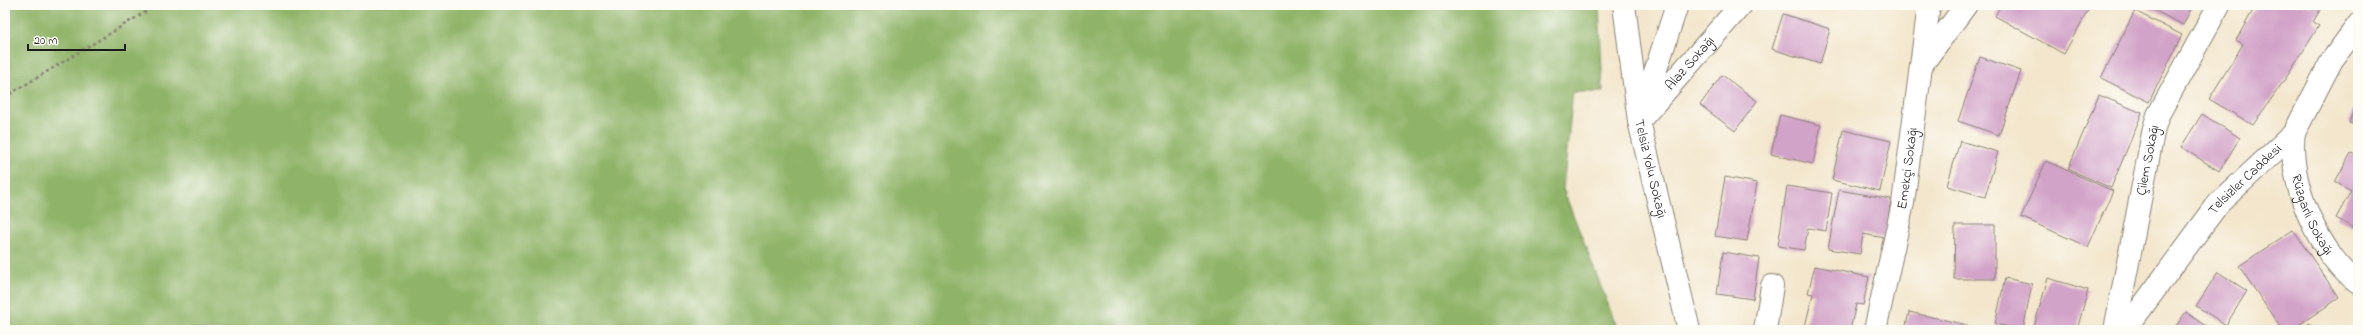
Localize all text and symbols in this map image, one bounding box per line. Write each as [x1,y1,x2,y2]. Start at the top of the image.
scale bar [28,26,125,52]
street label: Alaz Sokağı [1660,31,1720,95]
text: 20 m [34,32,57,50]
street label: Telsiz Yolu Sokağı [1628,117,1672,220]
street label: Çilem Sokağı [2131,122,2165,197]
street label: Emekçi Sokağı [1891,126,1924,211]
street label: Telsizler Caddesi [2203,139,2287,219]
street label: Rüzgarlı Sokağı [2286,172,2339,260]

